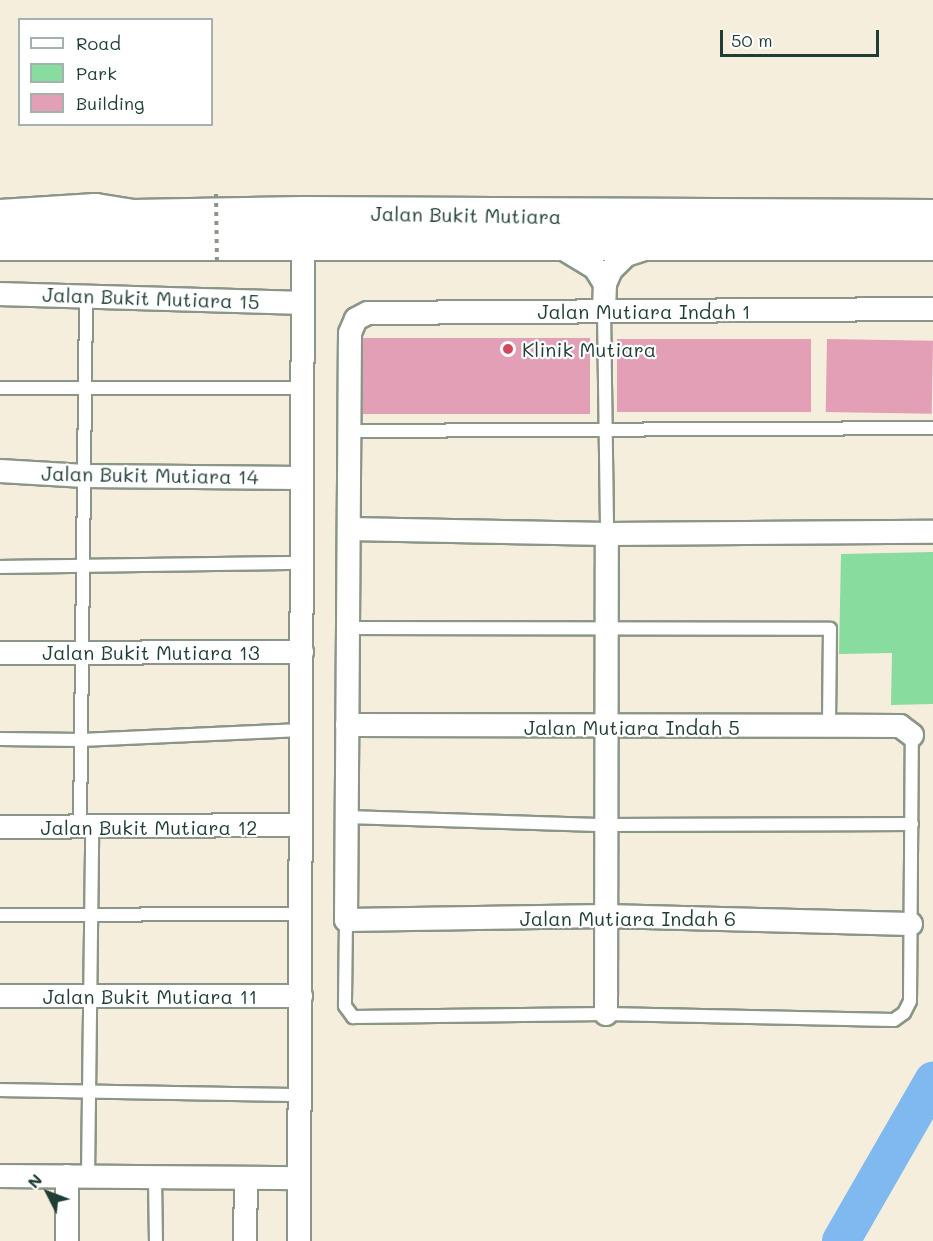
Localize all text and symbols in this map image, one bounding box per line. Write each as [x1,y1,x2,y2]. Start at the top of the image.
legend [18,18,213,126]
scale bar [723,18,882,56]
text: 50 m [731,28,773,52]
text: Road [76,31,121,55]
text: Park [76,61,117,85]
text: Building [76,91,144,115]
street label: Jalan Bukit Mutiara [371,201,561,229]
street label: Jalan Bukit Mutiara 15 [42,282,260,314]
street label: Jalan Mutiara Indah 1 [537,299,751,323]
place label: Klinik Mutiara [522,337,656,361]
marker: Klinik Mutiara [499,340,517,358]
street label: Jalan Bukit Mutiara 14 [41,461,259,489]
street label: Jalan Bukit Mutiara 13 [42,640,260,664]
street label: Jalan Mutiara Indah 5 [524,715,740,739]
street label: Jalan Bukit Mutiara 12 [41,815,257,839]
street label: Jalan Mutiara Indah 6 [520,906,736,930]
street label: Jalan Bukit Mutiara 11 [43,984,257,1008]
north arrow [18,1163,78,1223]
text: N [22,1169,46,1192]

